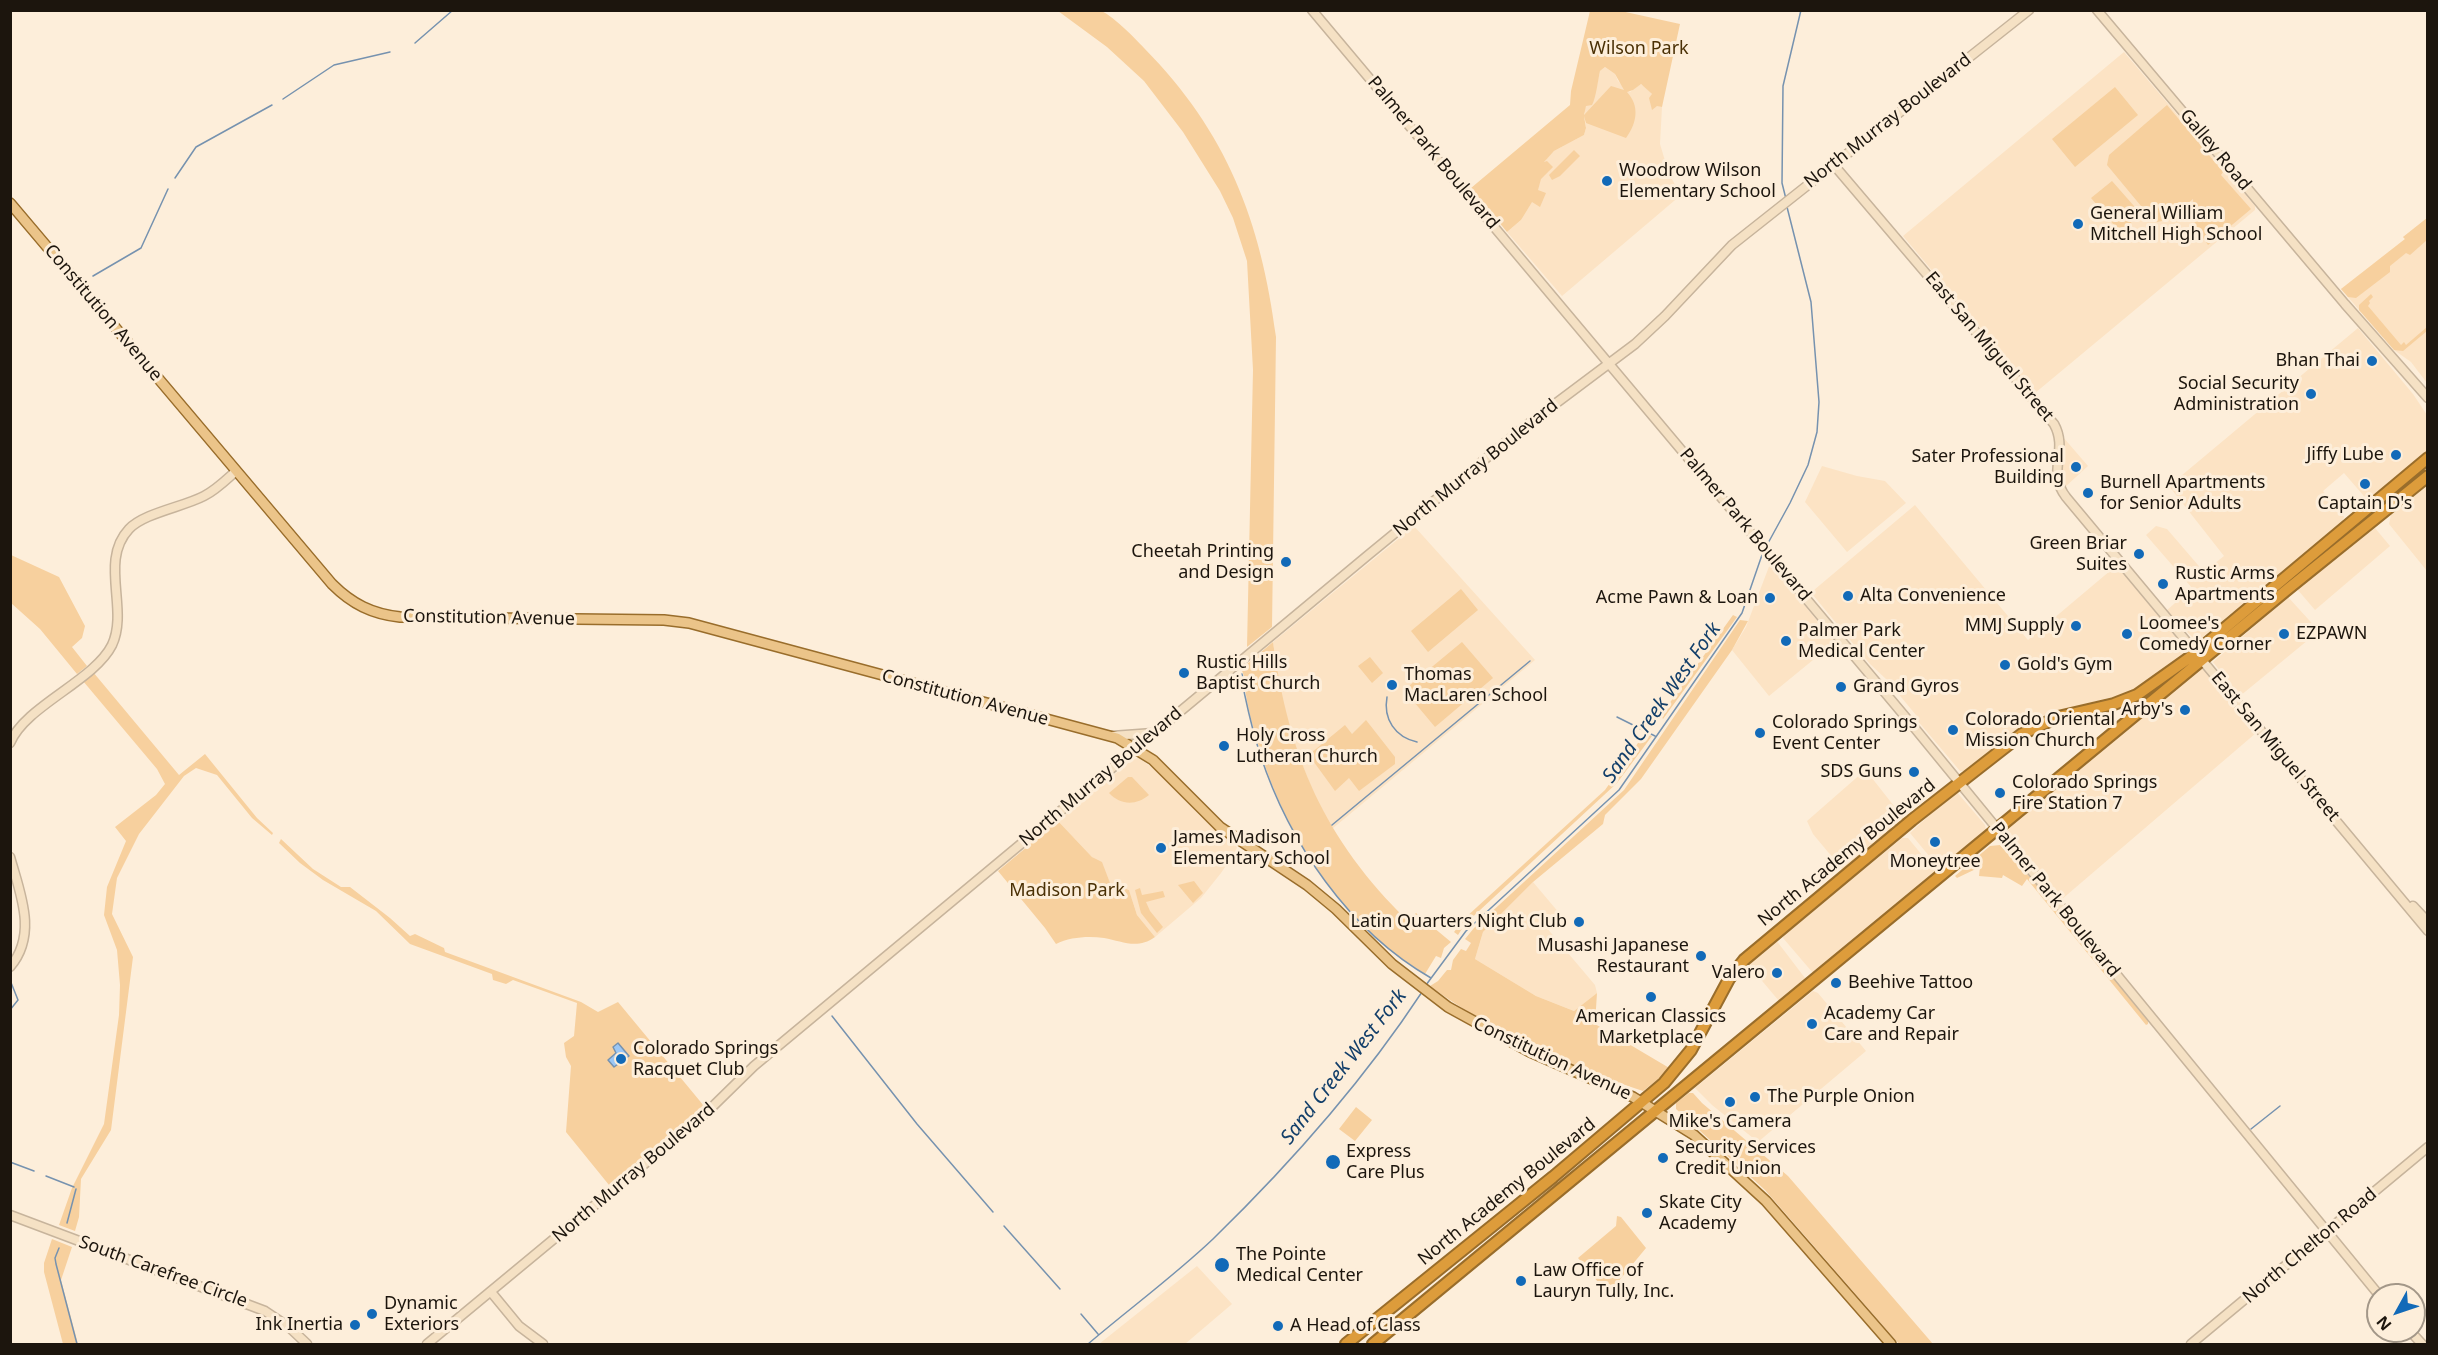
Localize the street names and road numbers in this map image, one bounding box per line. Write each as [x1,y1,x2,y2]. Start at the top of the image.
street label: North Murray Boulevard [1800,49,1976,193]
street label: Palmer Park Boulevard [1363,72,1503,234]
street label: Galley Road [2175,105,2255,195]
street label: Constitution Avenue [40,240,166,386]
street label: East San Miguel Street [1920,268,2058,426]
street label: North Murray Boulevard [1389,395,1563,541]
street label: Palmer Park Boulevard [1675,444,1815,606]
street label: Constitution Avenue [403,606,575,630]
street label: Constitution Avenue [879,665,1051,731]
street label: East San Miguel Street [2206,668,2344,826]
street label: North Murray Boulevard [1015,703,1187,851]
street label: North Academy Boulevard [1754,775,1940,931]
street label: Palmer Park Boulevard [1986,818,2124,982]
street label: Constitution Avenue [1470,1013,1634,1105]
street label: North Murray Boulevard [548,1099,720,1247]
street label: North Academy Boulevard [1414,1114,1600,1270]
street label: North Chelton Road [2239,1184,2381,1308]
street label: South Carefree Circle [76,1231,250,1313]

